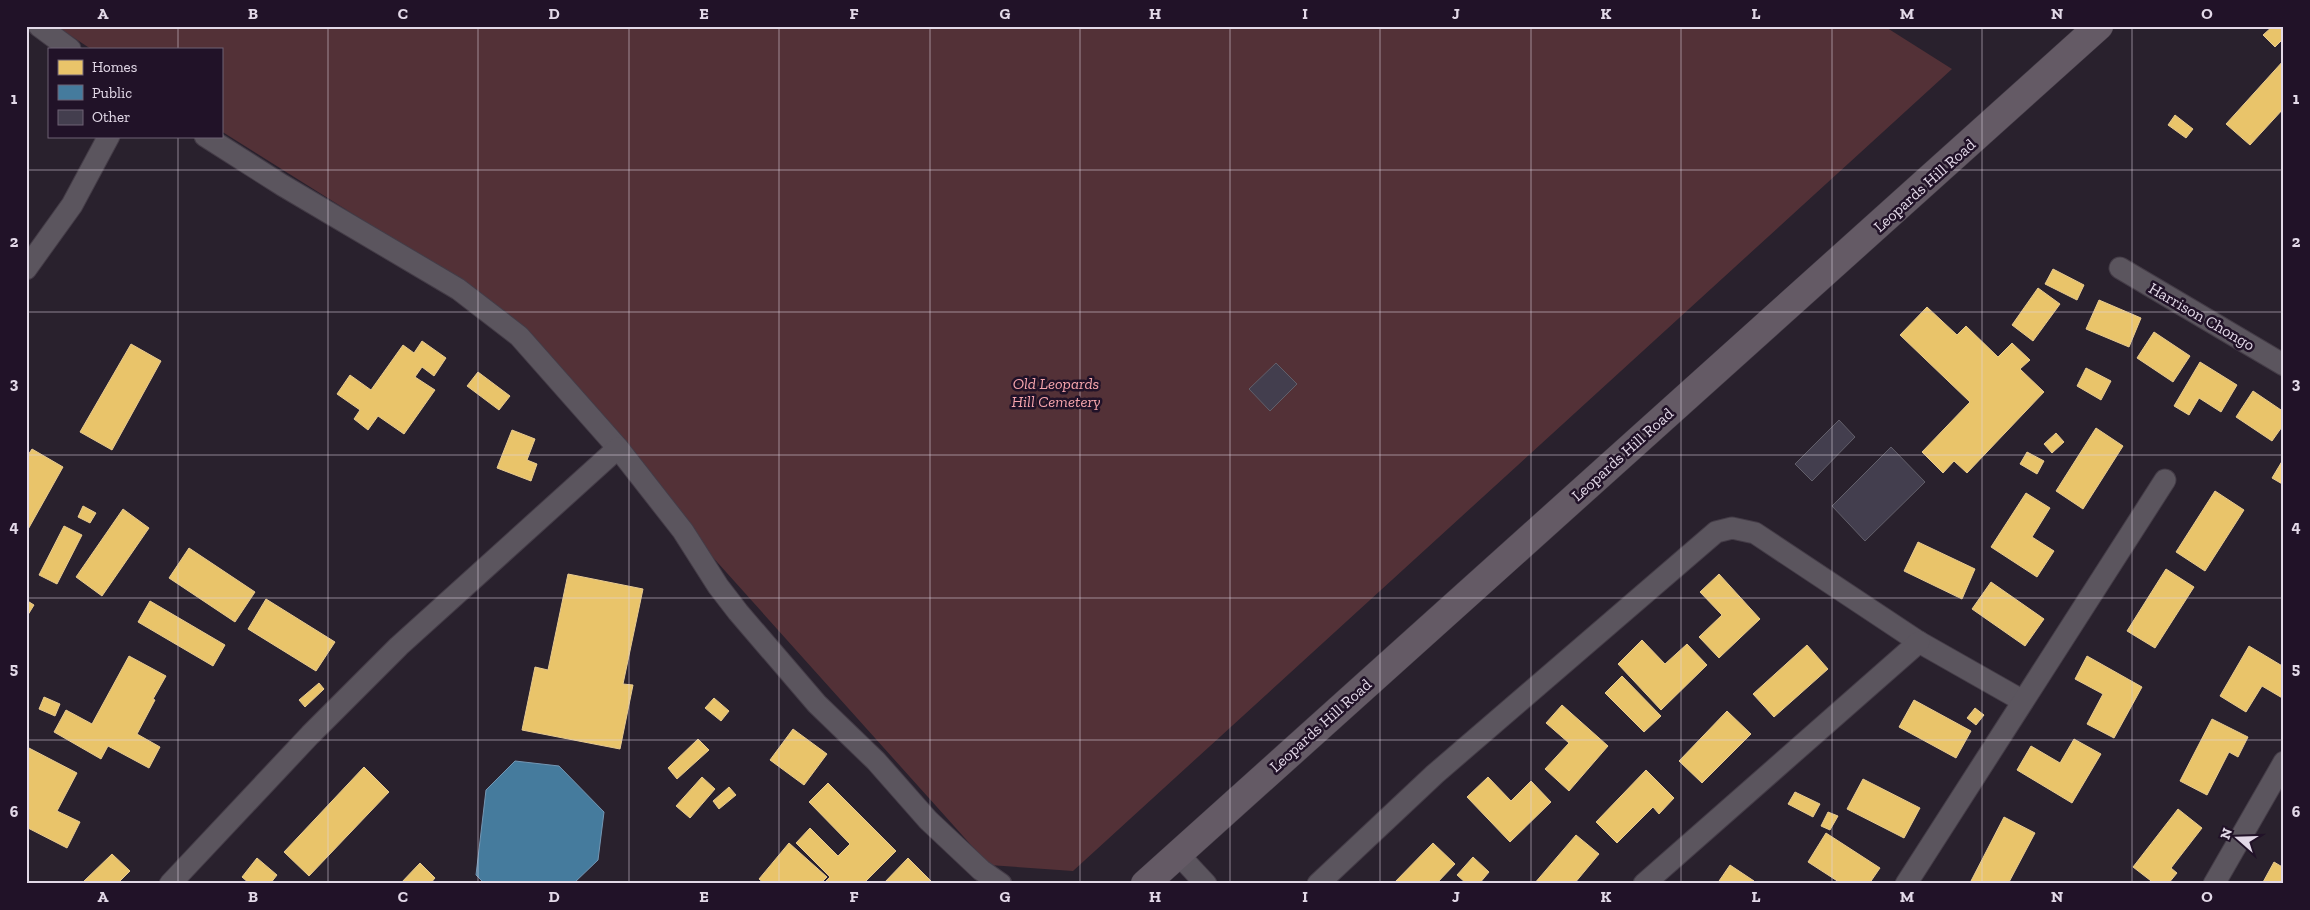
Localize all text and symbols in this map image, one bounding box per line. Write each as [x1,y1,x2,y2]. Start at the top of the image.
text: A [98,4,109,23]
text: B [248,4,258,23]
text: C [398,4,408,23]
text: D [548,4,560,23]
text: E [699,4,709,23]
text: F [849,4,859,23]
text: G [1000,4,1011,23]
text: H [1149,4,1161,23]
text: I [1302,4,1308,23]
text: J [1452,4,1460,23]
text: K [1601,4,1612,23]
text: L [1752,4,1761,23]
text: M [1900,4,1914,23]
text: N [2051,4,2063,23]
text: O [2201,4,2213,23]
legend [48,48,222,138]
text: Homes [92,58,137,76]
text: Public [92,84,132,102]
text: 1 [11,89,18,108]
text: 1 [2293,89,2300,108]
text: Other [92,108,130,126]
street label: Leopards Hill Road [1870,135,1979,236]
text: 2 [10,232,19,251]
text: 2 [2292,232,2301,251]
street label: Harrison Chongo [2145,278,2258,354]
text: 3 [10,374,19,393]
park label: Old Leopards Hill Cemetery [1012,374,1101,411]
text: 3 [2292,374,2301,393]
street label: Leopards Hill Road [1568,404,1677,505]
text: 4 [9,517,19,536]
text: 4 [2291,517,2301,536]
text: 5 [10,659,18,678]
text: 5 [2292,659,2300,678]
street label: Leopards Hill Road [1266,675,1375,776]
text: 6 [10,802,19,821]
text: 6 [2292,802,2301,821]
north arrow [2212,812,2262,862]
text: N [2216,825,2236,842]
text: A [98,887,109,906]
text: B [248,887,258,906]
text: C [398,887,408,906]
text: D [548,887,560,906]
text: E [699,887,709,906]
text: F [849,887,859,906]
text: G [1000,887,1011,906]
text: H [1149,887,1161,906]
text: I [1302,887,1308,906]
text: J [1452,887,1460,906]
text: K [1601,887,1612,906]
text: L [1752,887,1761,906]
text: M [1900,887,1914,906]
text: N [2051,887,2063,906]
text: O [2201,887,2213,906]

